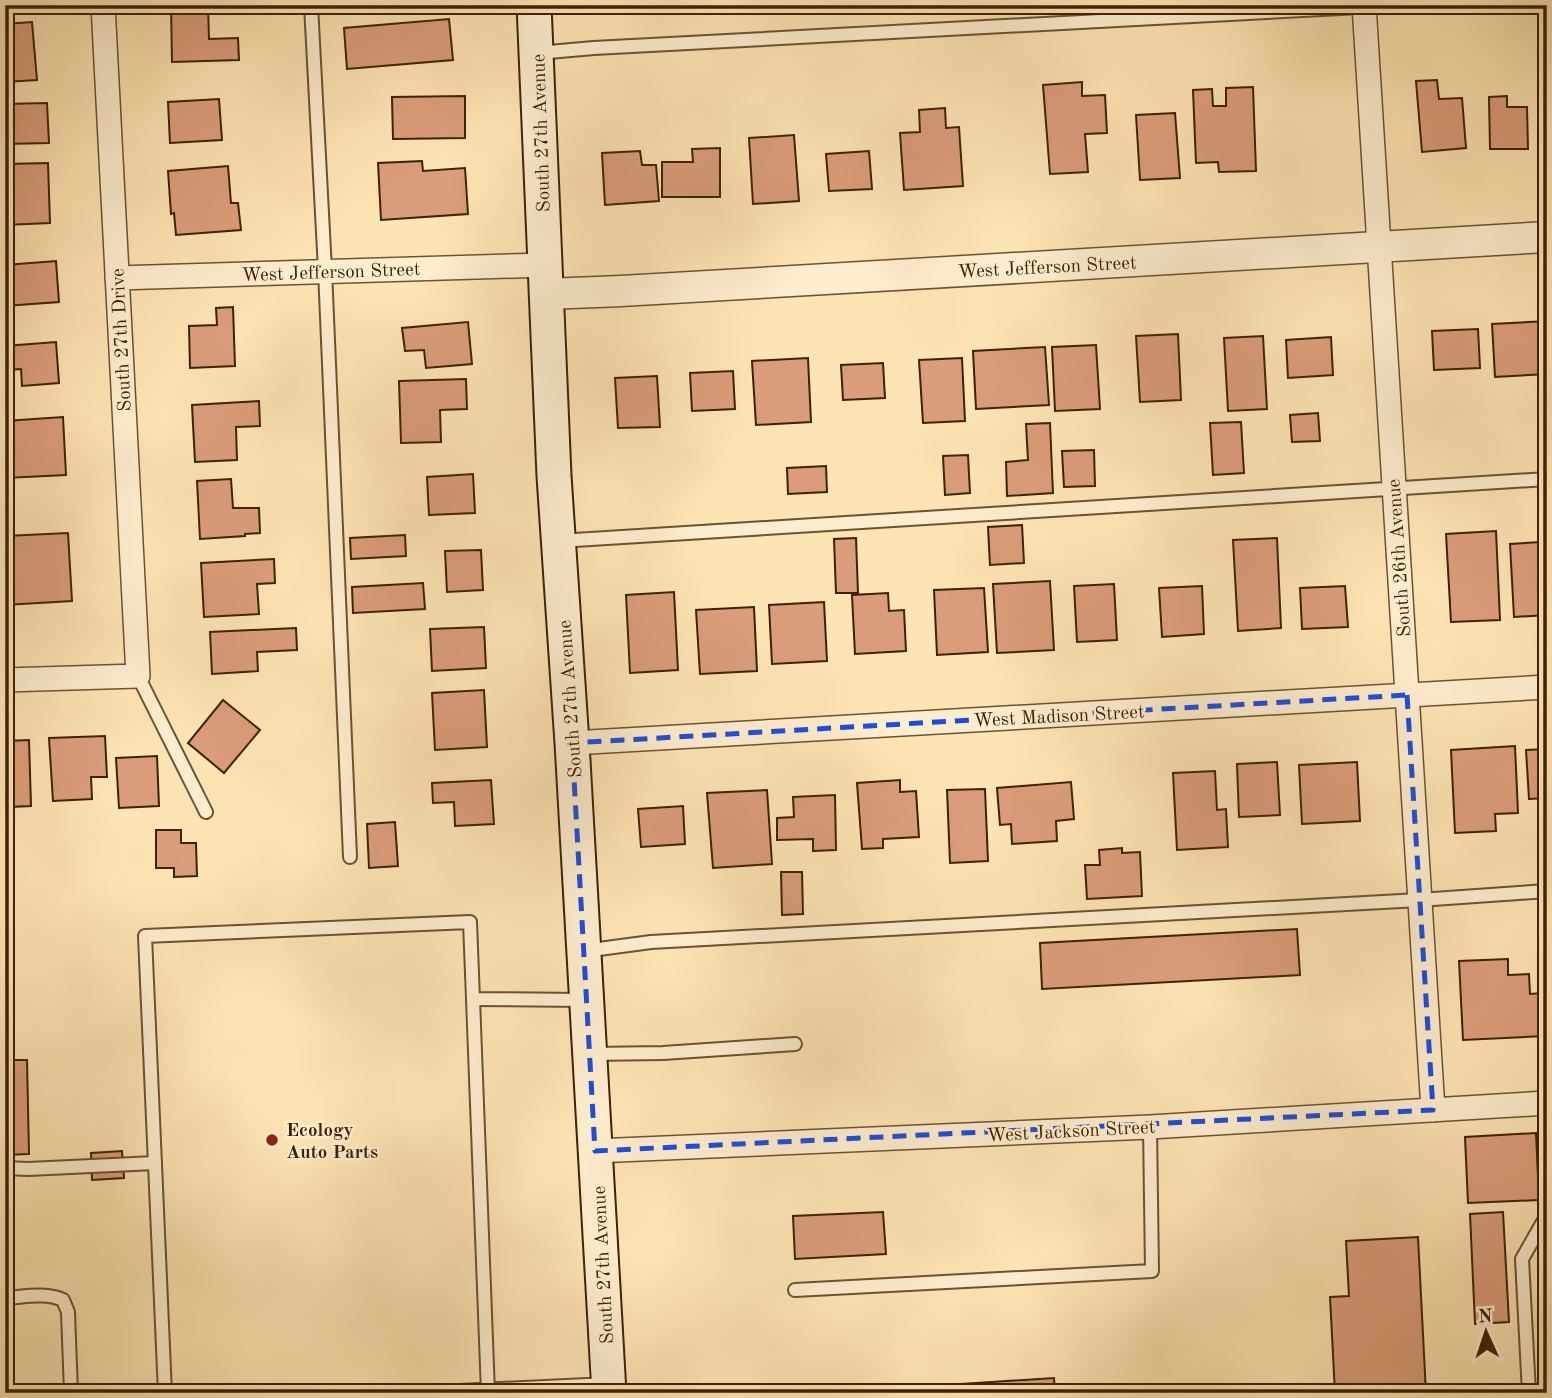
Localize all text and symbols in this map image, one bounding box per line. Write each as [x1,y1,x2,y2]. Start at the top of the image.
street label: South 27th Avenue [530,53,555,212]
street label: West Jefferson Street [957,254,1137,283]
street label: West Jefferson Street [241,261,421,286]
street label: South 27th Drive [109,268,136,412]
street label: South 26th Avenue [1385,478,1415,637]
street label: South 27th Avenue [556,619,586,778]
street label: West Madison Street [973,704,1145,731]
street label: West Jackson Street [986,1119,1156,1146]
place label: Ecology Auto Parts [286,1122,378,1163]
marker: Ecology Auto Parts [264,1132,280,1148]
street label: South 27th Avenue [591,1185,618,1344]
north arrow [1450,1296,1520,1366]
text: N [1477,1308,1493,1327]

